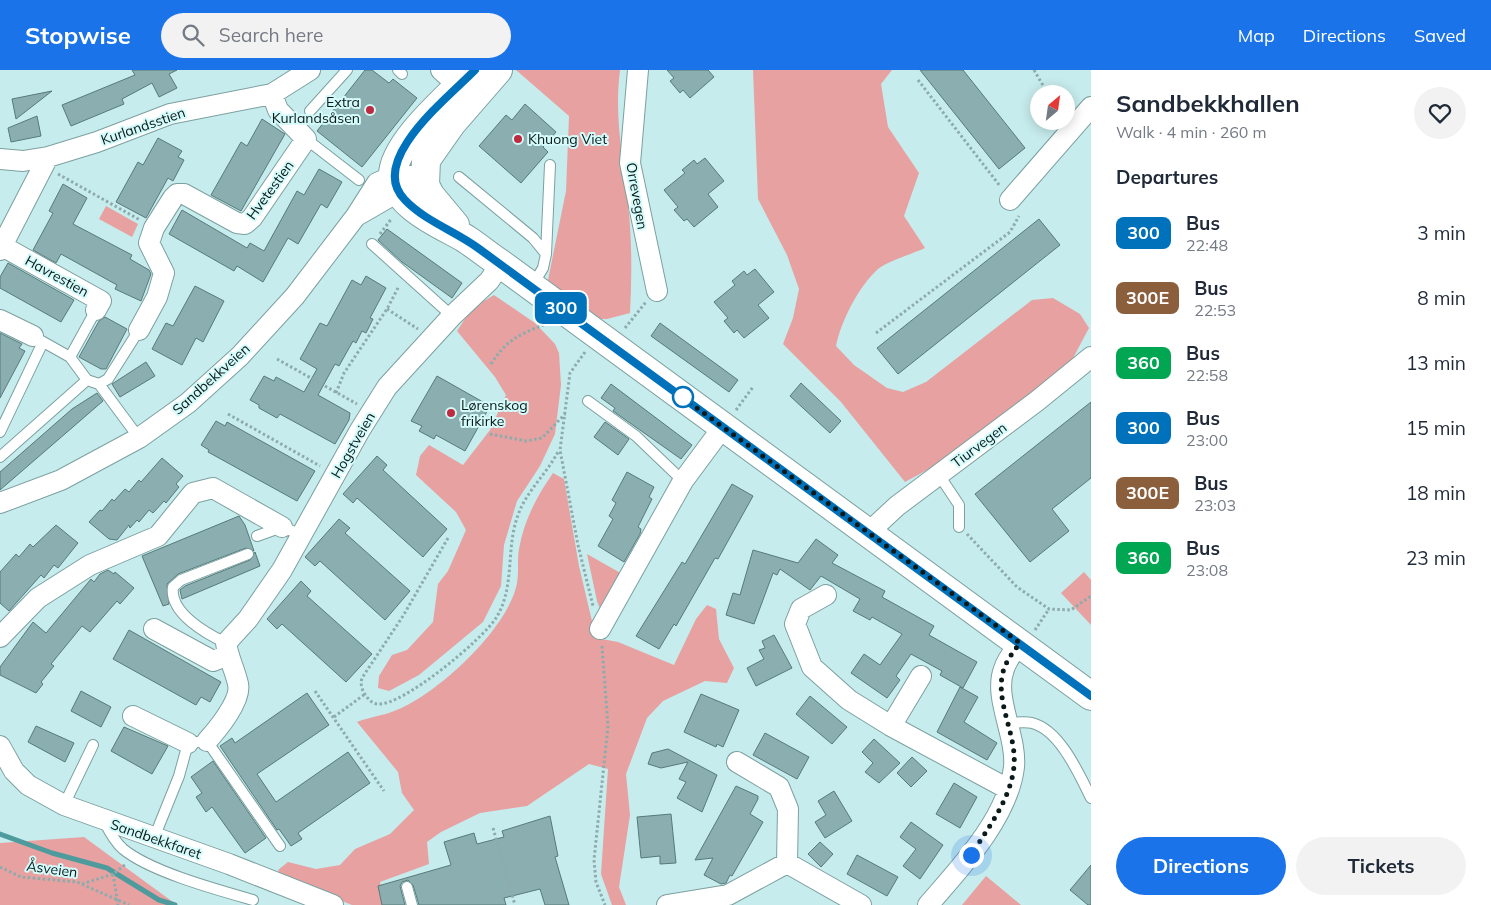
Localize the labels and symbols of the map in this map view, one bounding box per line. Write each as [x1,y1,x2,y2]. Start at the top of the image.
north arrow [1030,85,1075,130]
place label: Extra Kurlandsåsen [272,93,360,127]
street label: Kurlandsstien [98,103,188,149]
marker: Extra Kurlandsåsen [364,104,376,116]
place label: Khuong Viet [528,130,607,148]
marker: Khuong Viet [512,133,524,145]
street label: Hvetestien [242,157,298,223]
street label: Orrevegen [622,161,652,231]
street label: Havrestien [22,251,92,301]
line badge: 300 [532,292,590,324]
street label: Sandbekkveien [169,340,253,418]
unlabelled marker [672,386,694,408]
place label: Lørenskog frikirke [461,396,528,430]
marker: Lørenskog frikirke [445,407,457,419]
street label: Hogstveien [327,409,379,481]
street label: Tiurvegen [948,418,1010,472]
street label: Sandbekkfaret [108,815,204,863]
your location [959,843,984,868]
street label: Åsveien [25,857,79,881]

